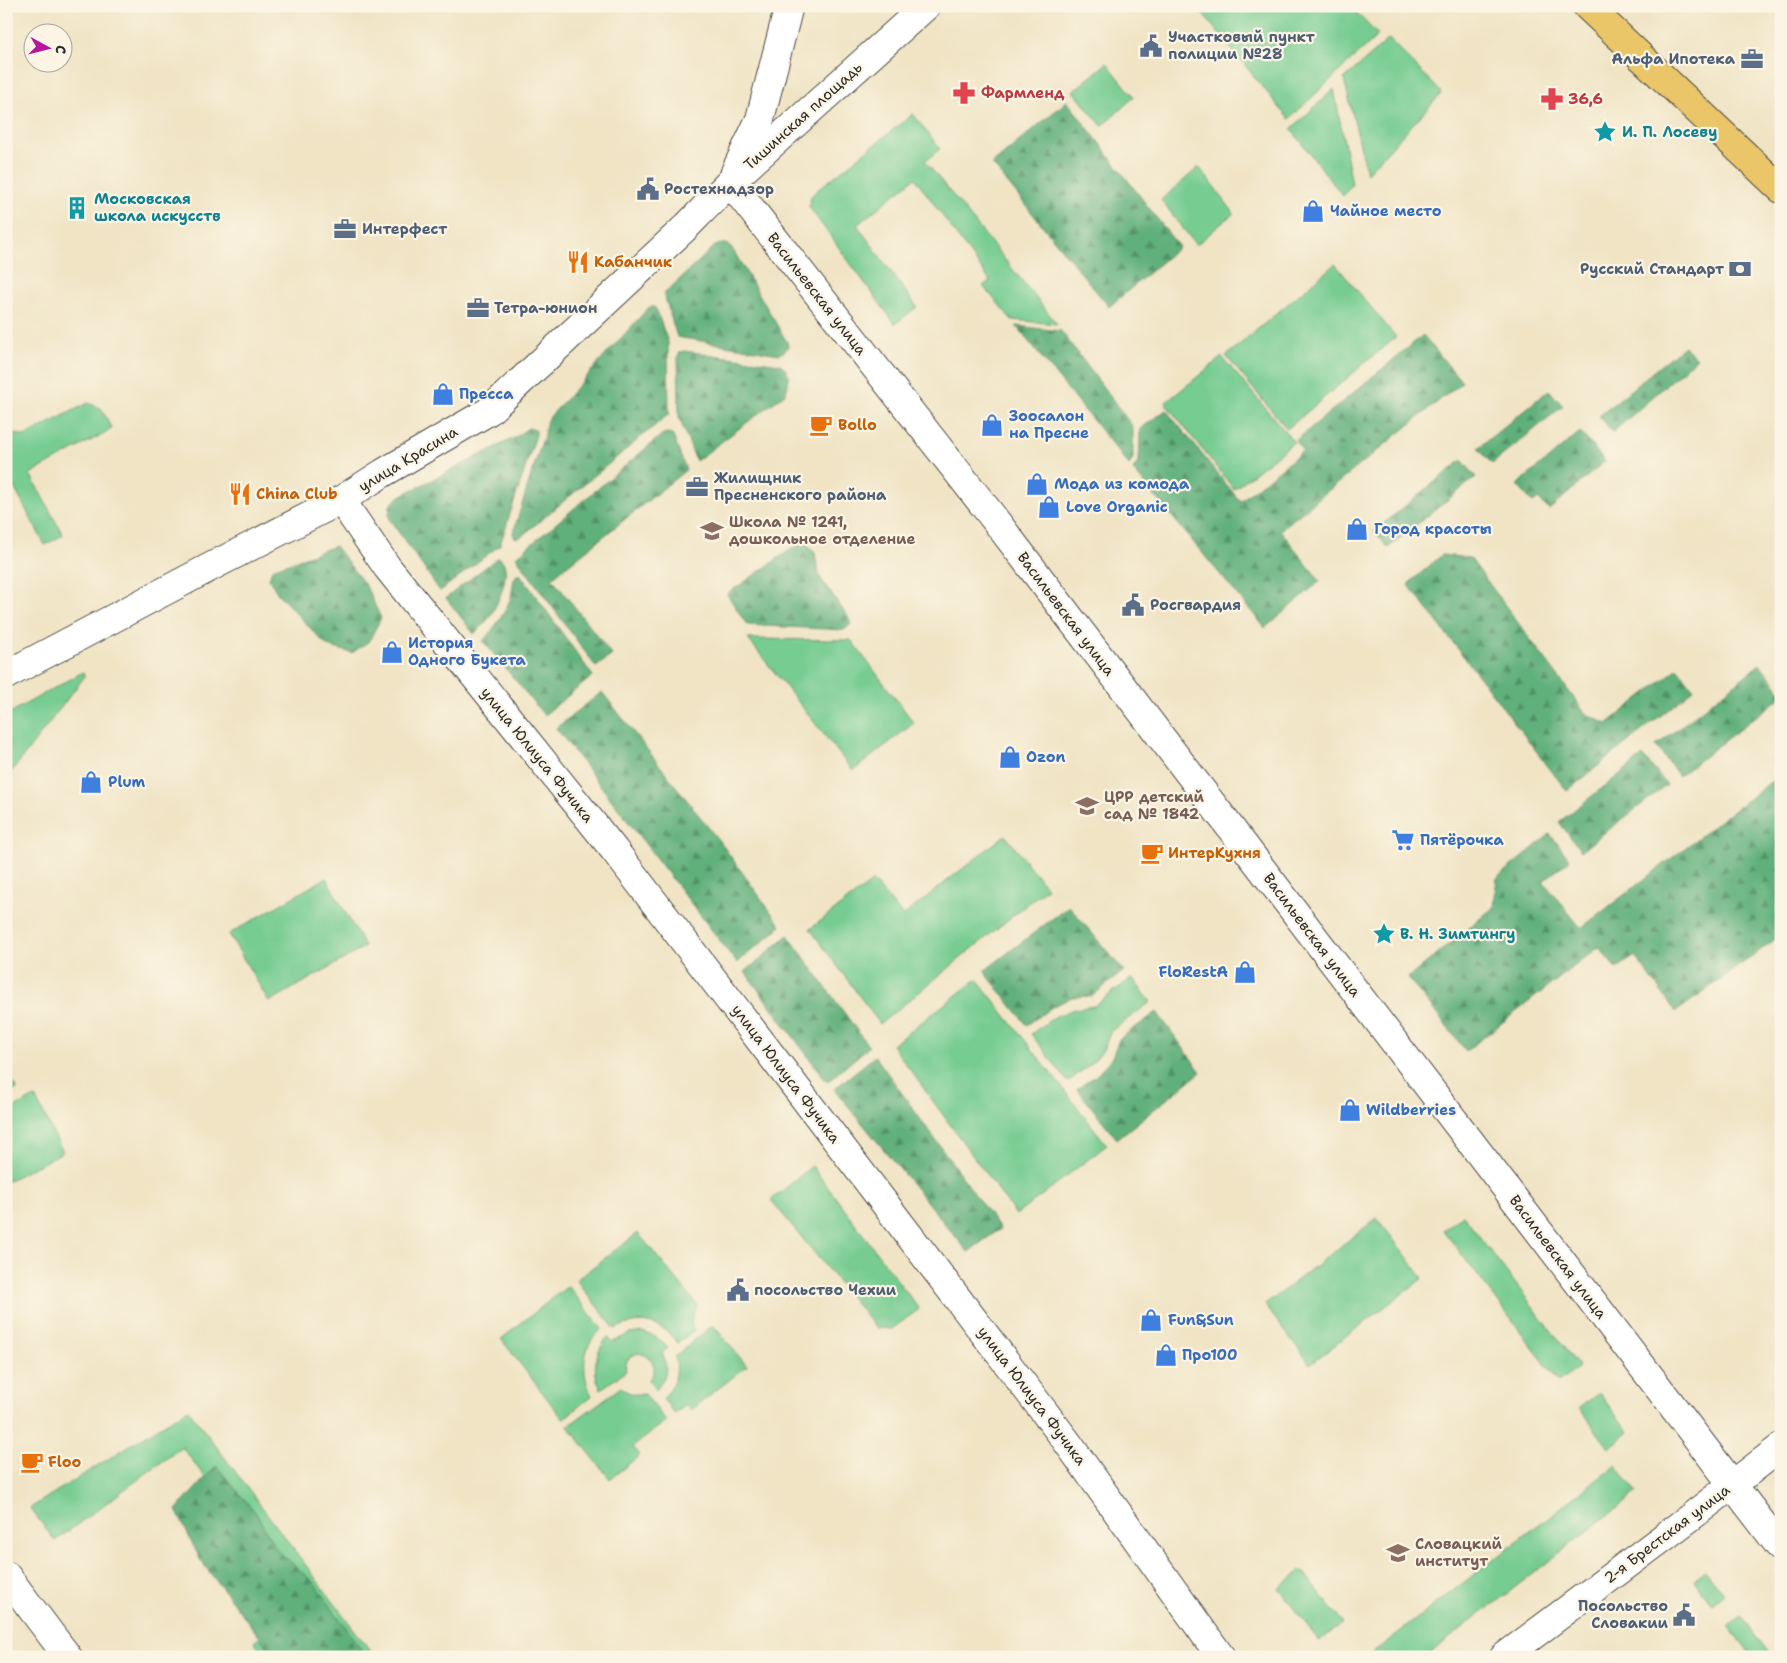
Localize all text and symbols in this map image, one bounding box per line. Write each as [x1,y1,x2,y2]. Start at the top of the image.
north arrow [22,22,72,72]
place label: Участковый пункт полиции №28 [1168,27,1315,64]
public building icon: Участковый пункт полиции №28 [1138,33,1164,59]
text: С [51,44,70,55]
office icon: Альфа Ипотека [1739,46,1765,72]
place label: Альфа Ипотека [1612,49,1736,69]
street label: Тишинская площадь [739,57,867,175]
pharmacy icon: Фармленд [951,80,977,106]
place label: Фармленд [981,83,1065,103]
pharmacy icon: 36,6 [1539,86,1565,112]
place label: 36,6 [1568,89,1603,109]
place icon: И. П. Лосеву [1592,119,1618,145]
place label: И. П. Лосеву [1622,122,1717,142]
public building icon: Ростехнадзор [635,176,661,202]
place label: Ростехнадзор [664,179,774,199]
place label: Московская школа искусств [94,189,221,226]
building icon: Московская школа искусств [64,195,90,221]
shop icon: Чайное место [1300,198,1326,224]
place label: Чайное место [1330,201,1442,221]
office icon: Интерфест [332,216,358,242]
place label: Интерфест [362,219,447,239]
street label: Васильевская улица [763,229,872,360]
restaurant icon: Кабанчик [565,249,591,275]
place label: Кабанчик [594,252,673,272]
bank icon: Русский Стандарт [1727,256,1753,282]
place label: Русский Стандарт [1580,259,1724,279]
office icon: Тетра-юнион [465,295,491,321]
place label: Тетра-юнион [494,298,597,318]
shop icon: Пресса [430,381,456,407]
place label: Пресса [459,384,514,404]
place label: Зоосалон на Пресне [1009,406,1089,443]
cafe icon: Bollo [808,412,834,438]
shop icon: Зоосалон на Пресне [979,412,1005,438]
place label: Bollo [838,415,877,435]
street label: улица Красина [355,421,462,497]
place label: Жилищник Пресненского района [714,468,887,505]
shop icon: Мода из комода [1024,471,1050,497]
office icon: Жилищник Пресненского района [684,474,710,500]
place label: Мода из комода [1054,474,1190,494]
restaurant icon: China Club [227,481,253,507]
place label: China Club [256,484,338,504]
shop icon: Love Organic [1036,494,1062,520]
place label: Love Organic [1066,497,1168,517]
place label: Школа № 1241, дошкольное отделение [729,512,915,549]
shop icon: Город красоты [1344,516,1370,542]
school or university icon: Школа № 1241, дошкольное отделение [699,518,725,544]
place label: Город красоты [1374,519,1492,539]
street label: Васильевская улица [1013,548,1120,681]
public building icon: Росгвардия [1120,592,1146,618]
place label: Росгвардия [1150,595,1241,615]
place label: История Одного Букета [408,633,527,670]
shop icon: История Одного Букета [379,639,405,665]
street label: улица Юлиуса Фучика [476,683,598,828]
shop icon: Ozon [997,744,1023,770]
place label: Ozon [1026,747,1066,767]
shop icon: Plum [78,769,104,795]
place label: Plum [108,772,146,792]
place label: ЦРР детский сад № 1842 [1104,787,1205,824]
school or university icon: ЦРР детский сад № 1842 [1074,793,1100,819]
supermarket icon: Пятёрочка [1390,827,1416,853]
place label: Пятёрочка [1420,830,1504,850]
cafe icon: ИнтерКухня [1139,840,1165,866]
place label: ИнтерКухня [1168,843,1261,863]
street label: Васильевская улица [1259,869,1366,1002]
place icon: В. Н. Зимтингу [1371,921,1397,947]
place label: В. Н. Зимтингу [1400,924,1516,944]
shop icon: FloRestA [1232,959,1258,985]
place label: FloRestA [1158,962,1228,982]
street label: улица Юлиуса Фучика [727,1000,845,1148]
shop icon: Wildberries [1337,1097,1363,1123]
place label: Wildberries [1366,1100,1456,1120]
street label: Васильевская улица [1505,1191,1612,1324]
public building icon: посольство Чехии [725,1277,751,1303]
place label: посольство Чехии [754,1280,897,1300]
shop icon: Fun&Sun [1138,1307,1164,1333]
place label: Fun&Sun [1168,1310,1234,1330]
street label: улица Юлиуса Фучика [973,1322,1091,1470]
shop icon: Про100 [1153,1342,1179,1368]
place label: Про100 [1182,1345,1238,1365]
cafe icon: Floo [19,1449,45,1475]
place label: Floo [48,1452,81,1472]
street label: 2-я Брестская улица [1600,1480,1735,1588]
place label: Словацкий институт [1415,1534,1502,1571]
school or university icon: Словацкий институт [1385,1540,1411,1566]
place label: Посольство Словакии [1578,1596,1669,1633]
public building icon: Посольство Словакии [1671,1602,1697,1628]

